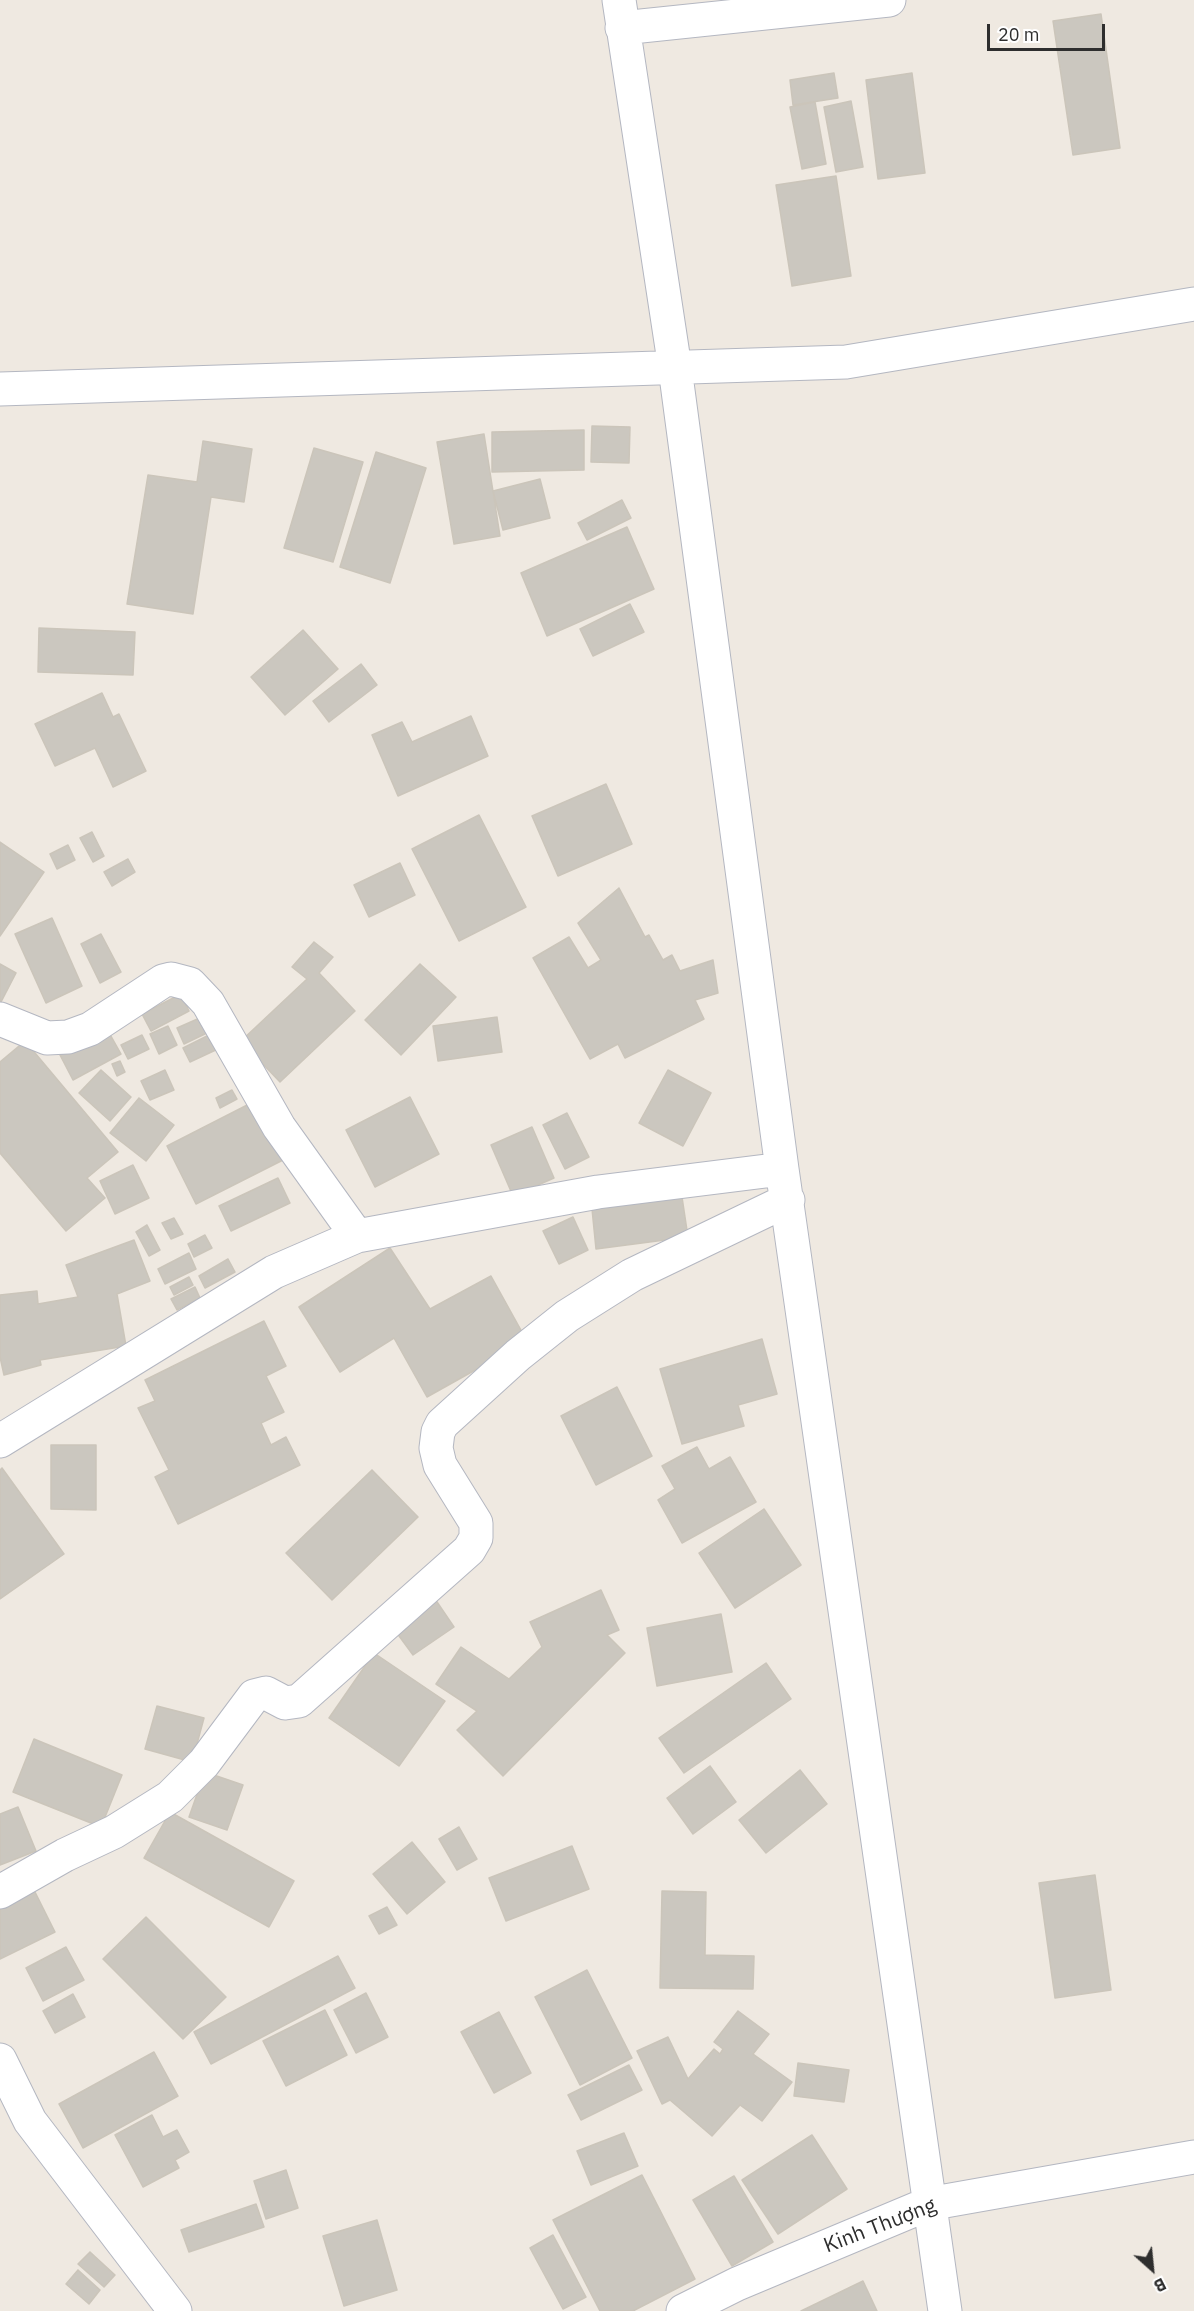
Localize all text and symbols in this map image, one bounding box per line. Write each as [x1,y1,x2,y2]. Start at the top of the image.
scale bar [990,12,1108,50]
text: 20 m [998,23,1040,46]
street label: Kinh Thượng [820,2193,940,2259]
north arrow [1122,2239,1182,2299]
text: B [1151,2274,1169,2296]

